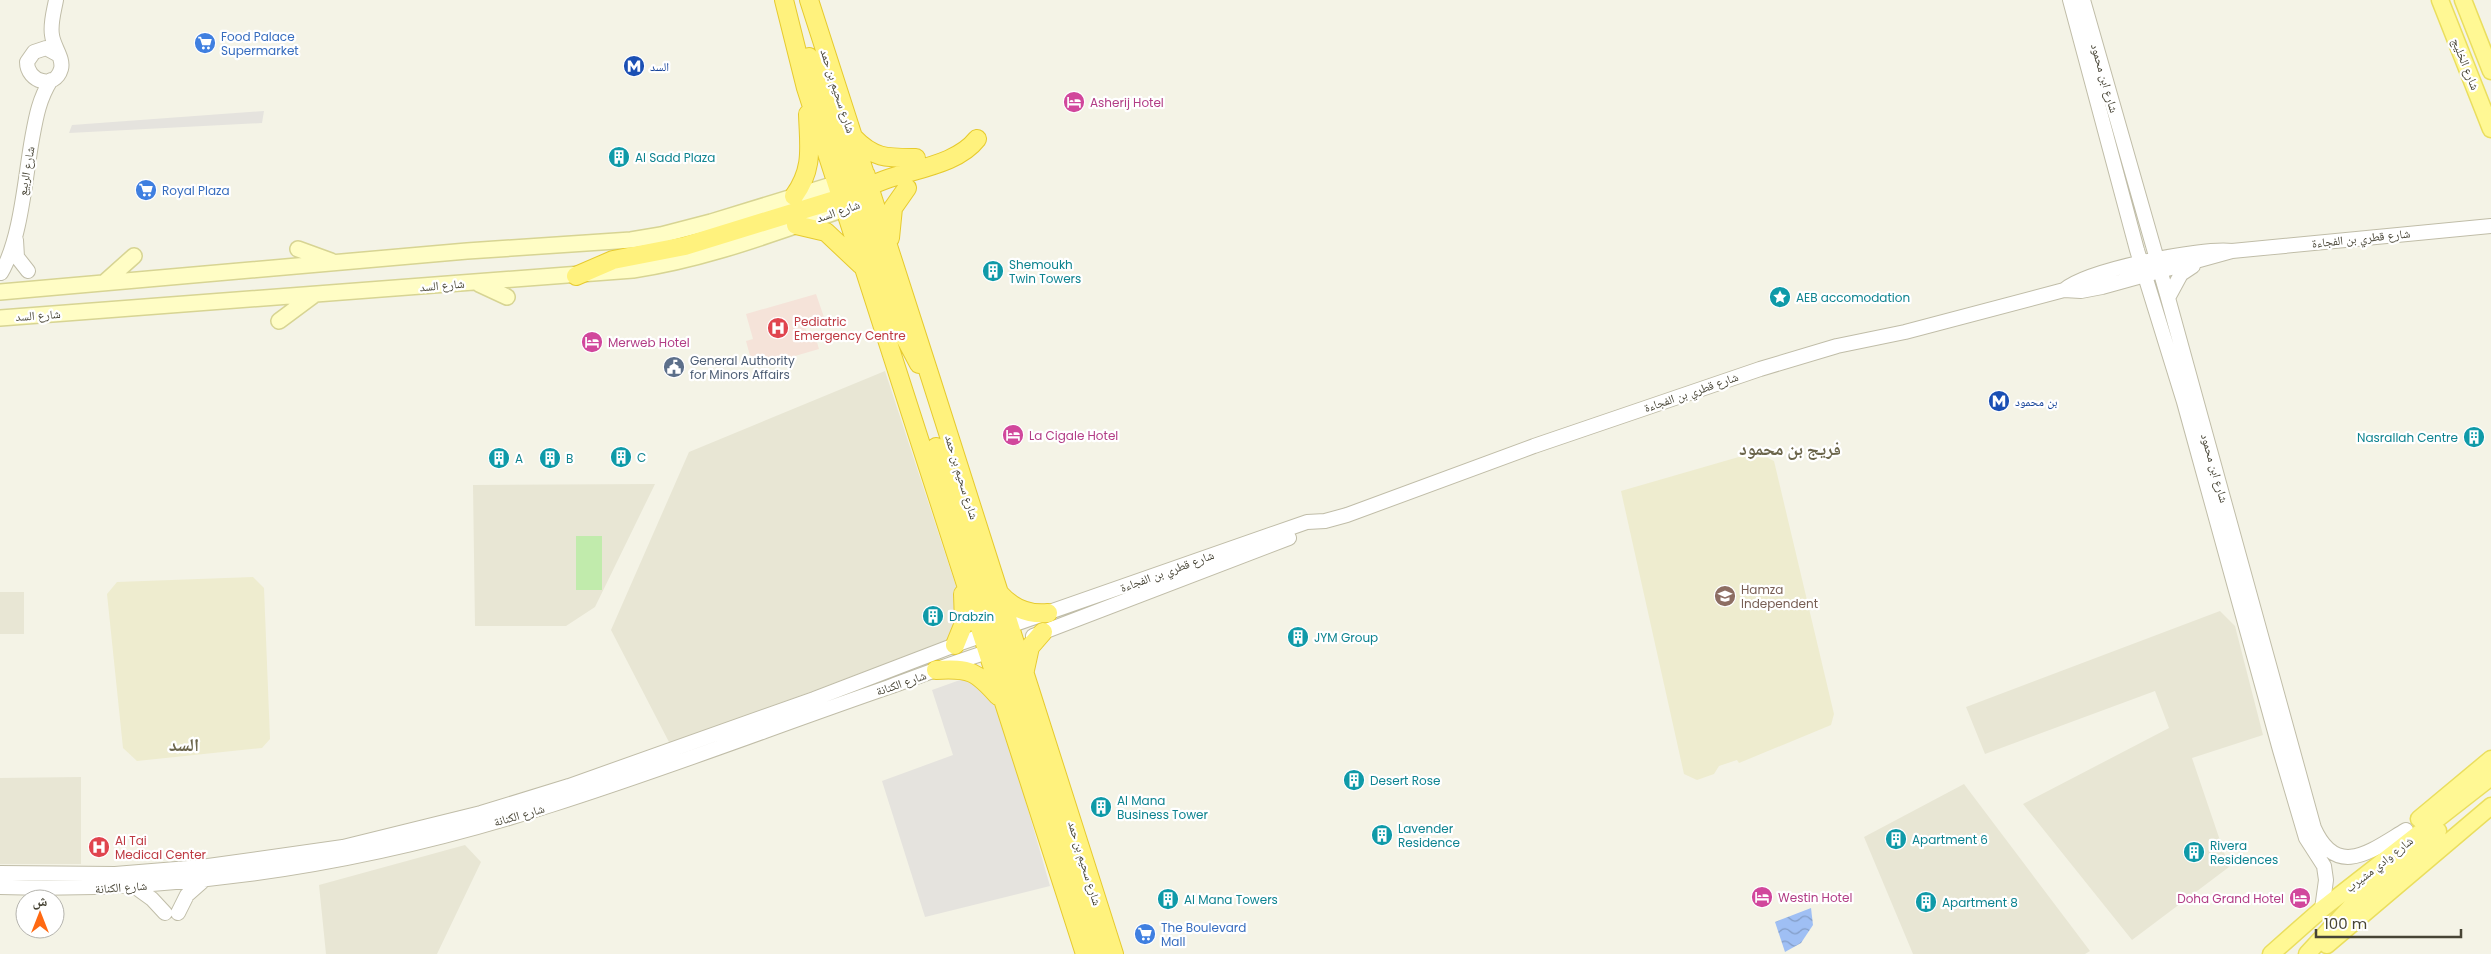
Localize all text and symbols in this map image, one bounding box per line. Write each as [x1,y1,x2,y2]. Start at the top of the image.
place label: Food Palace Supermarket [221,28,299,59]
supermarket icon: Food Palace Supermarket [193,31,217,55]
street label: شارع الخليج [2448,35,2484,93]
street label: شارع ابن محمود [2087,41,2123,115]
street label: شارع سحيم بن حمد [816,47,860,135]
metro station icon: السد [622,54,646,78]
place label: السد [650,58,669,75]
hotel icon: Asherij Hotel [1062,90,1086,114]
place label: Asherij Hotel [1090,94,1164,111]
street label: شارع الربيع [13,145,39,197]
building icon: Al Sadd Plaza [607,145,631,169]
place label: Al Sadd Plaza [635,149,715,166]
supermarket icon: Royal Plaza [134,178,158,202]
place label: Royal Plaza [162,182,230,199]
street label: شارع السد [814,196,862,226]
street label: شارع قطري بن الفجاءة [2311,224,2411,254]
place label: Shemoukh Twin Towers [1009,256,1081,287]
building icon: Shemoukh Twin Towers [981,259,1005,283]
street label: شارع السد [419,275,465,295]
place icon: AEB accomodation [1768,285,1792,309]
place label: AEB accomodation [1796,289,1910,306]
street label: شارع السد [15,305,61,325]
place label: Pediatric Emergency Centre [794,313,906,344]
hospital icon: Pediatric Emergency Centre [766,316,790,340]
hotel icon: Merweb Hotel [580,330,604,354]
place label: Merweb Hotel [608,334,690,351]
place label: General Authority for Minors Affairs [690,352,795,383]
public building icon: General Authority for Minors Affairs [662,355,686,379]
street label: شارع قطري بن الفجاءة [1642,368,1741,418]
metro station icon: بن محمود [1987,389,2011,413]
place label: بن محمود [2015,393,2058,410]
hotel icon: La Cigale Hotel [1001,423,1025,447]
building icon: Nasrallah Centre [2462,425,2486,449]
place label: La Cigale Hotel [1029,427,1118,444]
place label: Nasrallah Centre [2357,429,2458,446]
street label: شارع ابن محمود [2197,431,2233,505]
street label: شارع سحيم بن حمد [941,433,983,521]
district label: فريج بن محمود [1739,436,1841,461]
building icon: C [609,445,633,469]
building icon: A [487,446,511,470]
building icon: B [538,446,562,470]
place label: C [637,449,646,466]
place label: A [515,450,523,467]
place label: B [566,450,573,467]
street label: شارع قطري بن الفجاءة [1118,546,1217,598]
place label: Hamza Independent [1741,581,1818,612]
school or university icon: Hamza Independent [1713,584,1737,608]
building icon: Drabzin [921,604,945,628]
place label: Drabzin [949,608,994,625]
building icon: JYM Group [1286,625,1310,649]
place label: JYM Group [1314,629,1378,646]
street label: شارع الكنانة [874,666,929,700]
district label: السد [169,732,199,757]
building icon: Desert Rose [1342,768,1366,792]
place label: Desert Rose [1370,772,1440,789]
place label: Al Mana Business Tower [1117,792,1209,823]
building icon: Al Mana Business Tower [1089,795,1113,819]
street label: شارع الكنانة [492,800,547,830]
street label: شارع سحيم بن حمد [1064,819,1106,907]
place label: Lavender Residence [1398,820,1460,851]
building icon: Lavender Residence [1370,823,1394,847]
building icon: Apartment 6 [1884,827,1908,851]
place label: Apartment 6 [1912,831,1988,848]
place label: Al Tai Medical Center [115,832,207,863]
street label: شارع وادي مشيرب [2341,832,2418,898]
hospital icon: Al Tai Medical Center [87,835,111,859]
place label: Rivera Residences [2210,837,2278,868]
building icon: Rivera Residences [2182,840,2206,864]
street label: شارع الكنانة [94,877,148,897]
hotel icon: Westin Hotel [1750,885,1774,909]
hotel icon: Doha Grand Hotel [2288,886,2312,910]
building icon: Al Mana Towers [1156,887,1180,911]
north arrow [15,889,65,939]
place label: Westin Hotel [1778,889,1852,906]
building icon: Apartment 8 [1914,890,1938,914]
place label: Doha Grand Hotel [2177,890,2284,907]
text: ش [33,891,48,911]
place label: Al Mana Towers [1184,891,1278,908]
place label: Apartment 8 [1942,894,2018,911]
scale bar [2316,906,2461,938]
text: 100 m [2324,913,2367,934]
place label: The Boulevard Mall [1161,919,1246,950]
supermarket icon: The Boulevard Mall [1133,922,1157,946]

